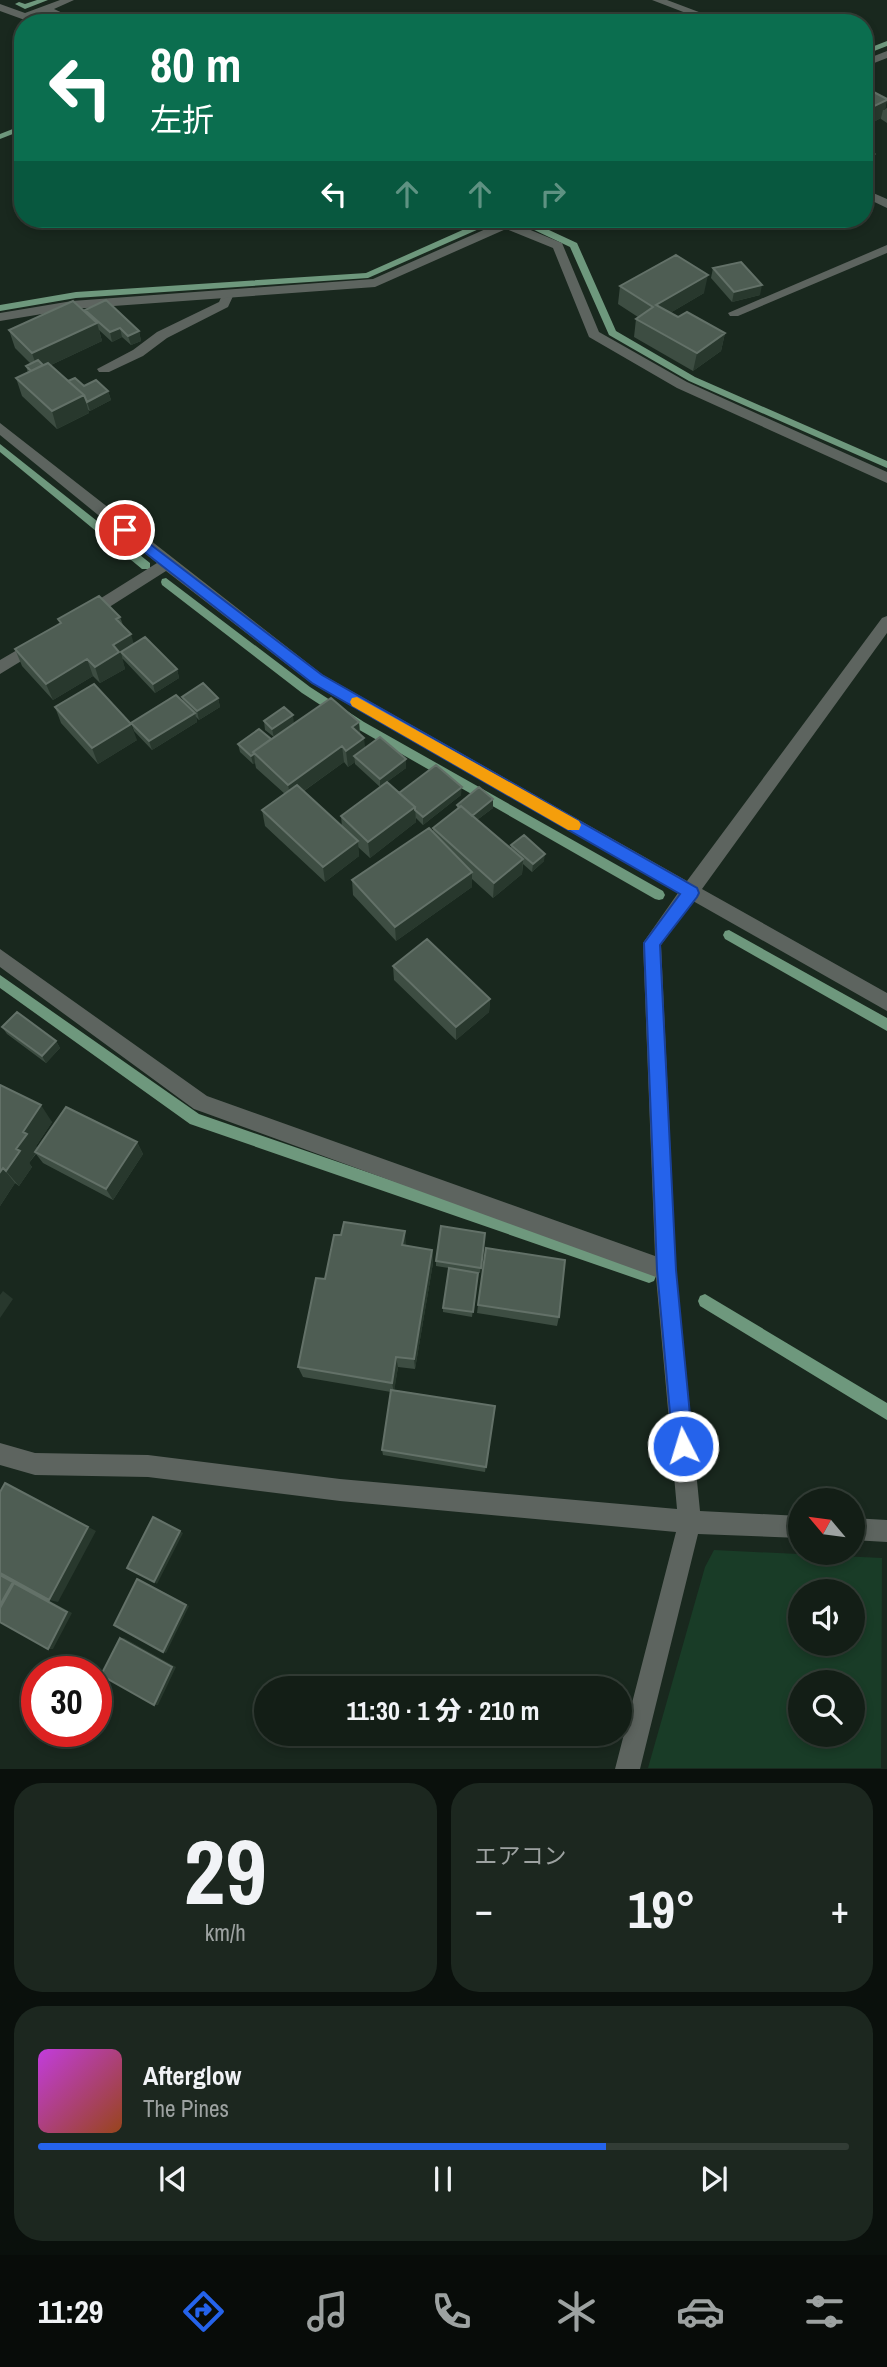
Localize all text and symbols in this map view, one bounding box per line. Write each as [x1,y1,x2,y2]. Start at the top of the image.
text: 80 m [150,31,242,97]
icon: left [35,42,126,133]
text: 左折 [150,98,214,141]
icon: left [315,175,353,213]
icon: ahead [388,175,426,213]
icon: ahead [461,175,499,213]
icon: right [534,175,572,213]
pin [95,500,155,560]
icon: arrive [106,511,144,549]
position arrow [646,1409,720,1483]
north arrow [788,1488,864,1564]
map controls [788,1488,865,1747]
button: sound [788,1579,865,1656]
speed limit sign: 30 [21,1656,112,1747]
button: search [788,1670,865,1747]
text: 11:30 · 1 分 · 210 m [346,1693,540,1728]
text: 29 [184,1810,267,1932]
text: エアコン [475,1840,567,1871]
text: 19° [628,1874,696,1944]
text: − [475,1884,493,1935]
text: + [831,1884,849,1935]
text: km/h [205,1917,246,1948]
text: Afterglow [143,2058,241,2093]
text: The Pines [143,2093,229,2124]
icon: previous [154,2160,192,2198]
icon: pause [424,2160,462,2198]
icon: next [695,2160,733,2198]
icon: directions [179,2287,228,2336]
icon: music [303,2287,352,2336]
icon: phone [427,2287,476,2336]
icon: climate [552,2287,601,2336]
icon: car [676,2287,725,2336]
icon: filters [800,2287,849,2336]
text: 11:29 [38,2290,103,2333]

